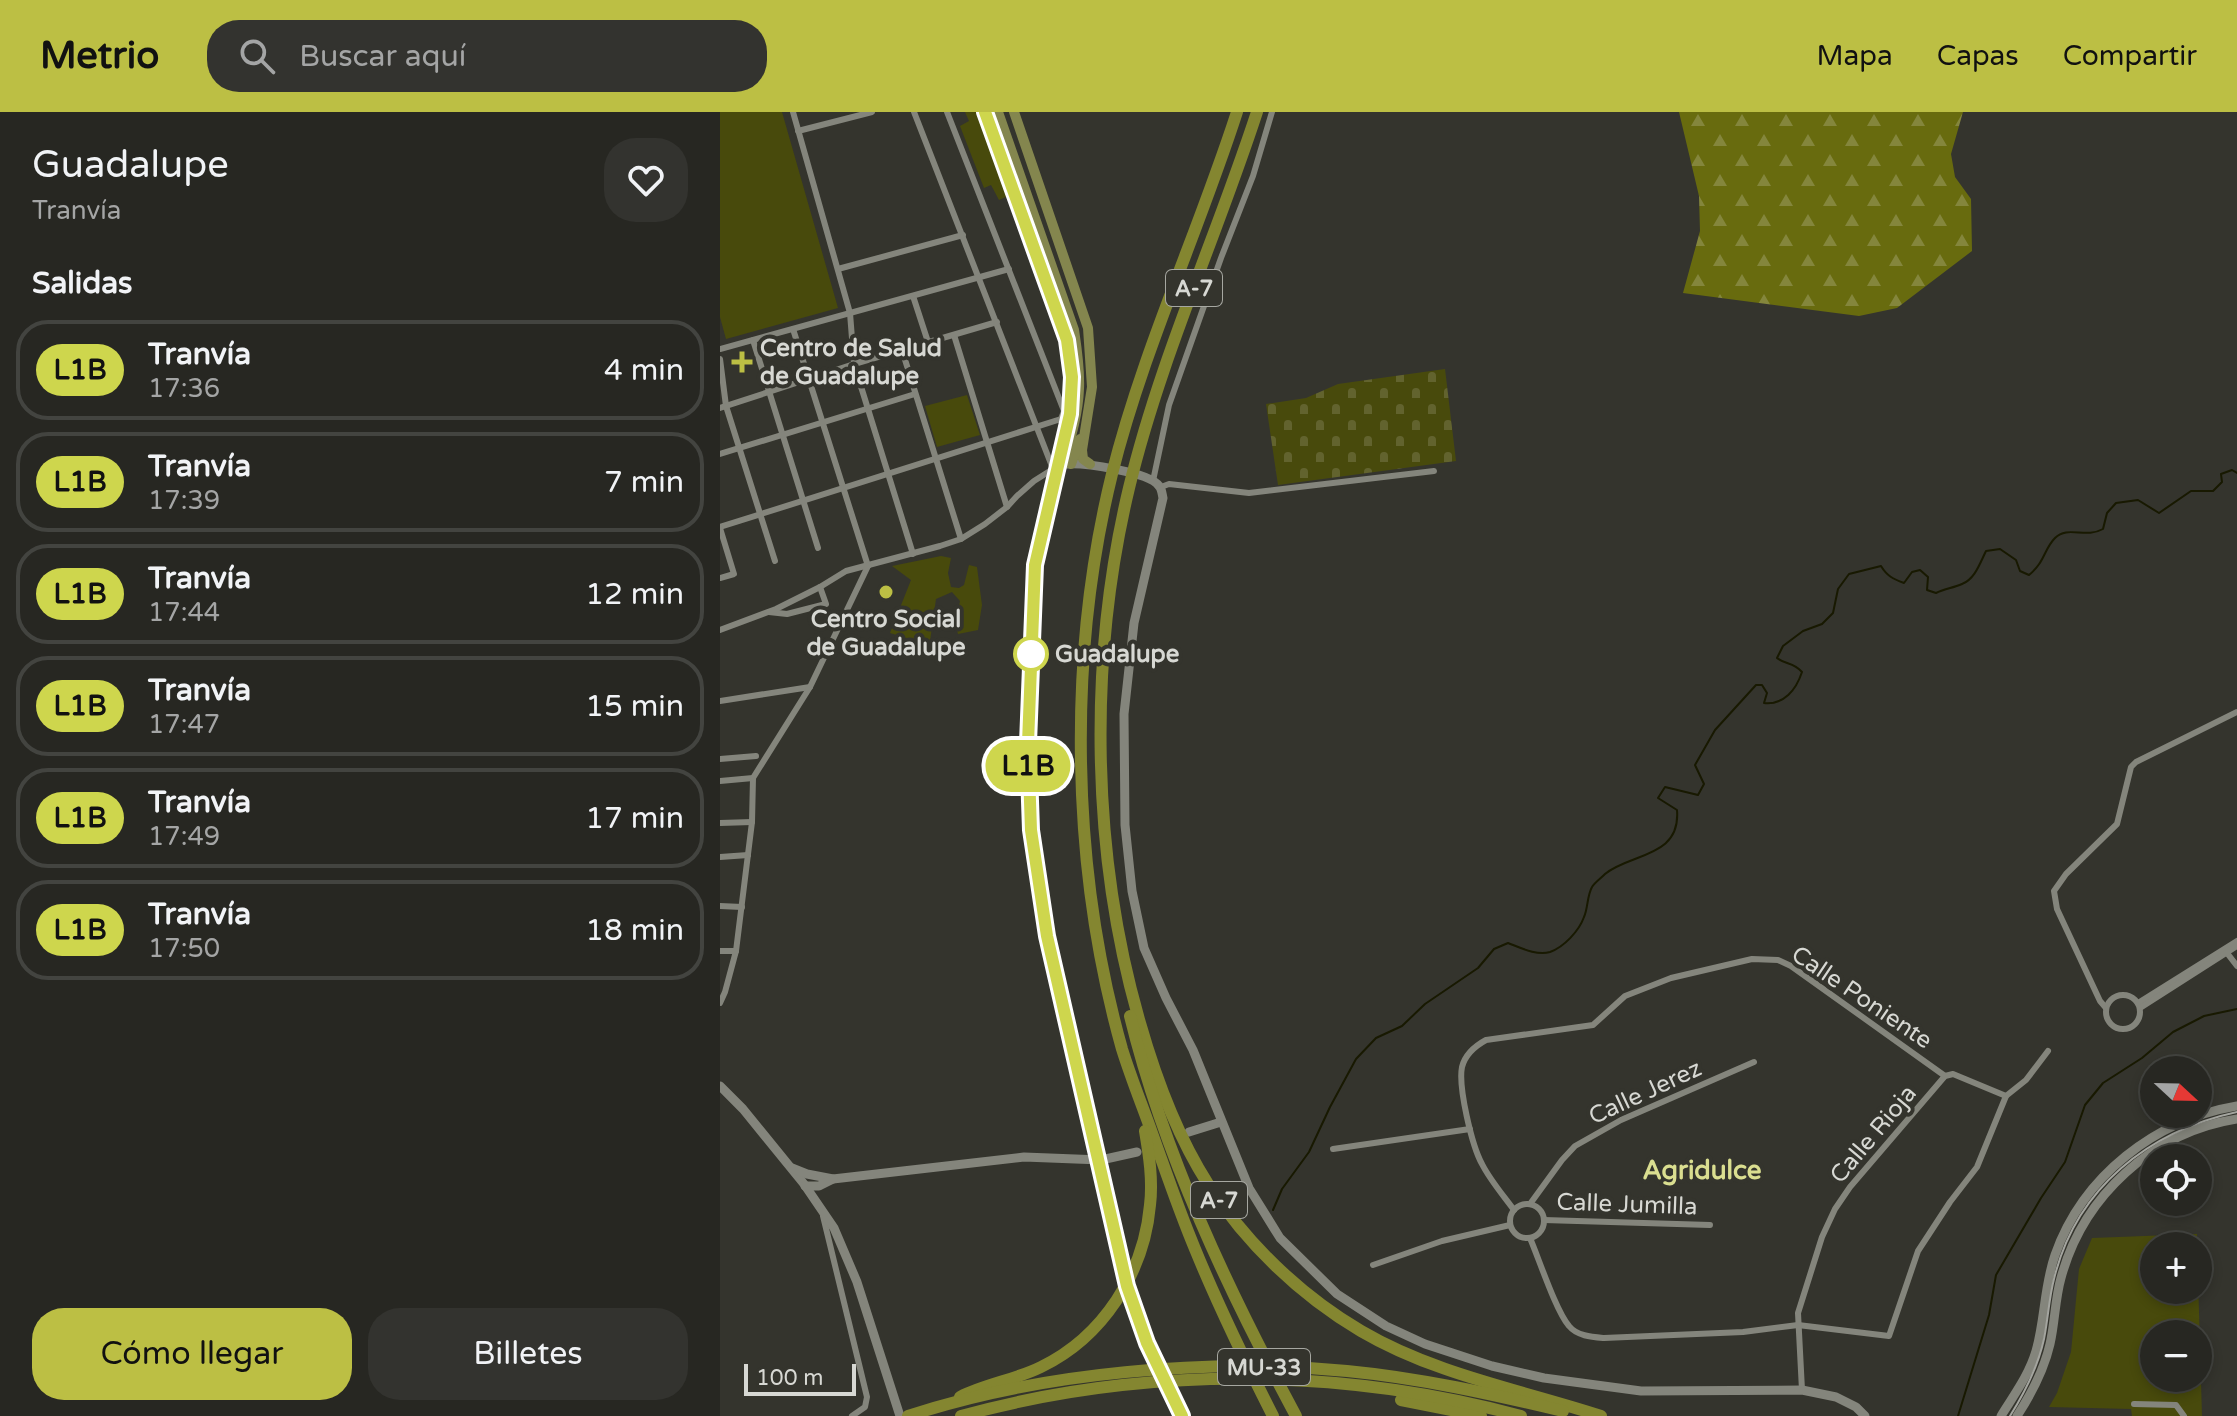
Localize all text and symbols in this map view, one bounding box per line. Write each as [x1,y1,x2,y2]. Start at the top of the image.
search box [207,20,767,92]
text: Metrio [40,33,159,79]
icon: search [235,34,279,78]
text: Buscar aquí [299,38,466,75]
text: Mapa [1816,39,1893,73]
text: Capas [1937,39,2019,73]
text: Compartir [2063,39,2197,73]
button: heart [604,138,688,222]
text: Guadalupe [32,142,229,188]
text: Tranvía [32,195,121,226]
text: Salidas [32,265,132,302]
road number: A-7 [1166,270,1222,306]
place label: Centro de Salud de Guadalupe [760,334,942,391]
text: Tranvía [148,336,251,373]
marker: Centro de Salud de Guadalupe [731,351,753,373]
text: 4 min [604,352,684,389]
text: L1B [53,353,107,387]
text: 17:36 [148,373,220,404]
text: Tranvía [148,448,251,485]
text: 7 min [604,464,684,501]
text: L1B [53,465,107,499]
text: 17:39 [148,485,220,516]
text: Tranvía [148,560,251,597]
text: 12 min [585,576,684,613]
text: L1B [53,577,107,611]
marker: Centro Social de Guadalupe [877,583,895,601]
text: 17:44 [148,597,220,628]
place label: Centro Social de Guadalupe [806,605,966,662]
marker: Guadalupe [1014,637,1048,671]
place label: Guadalupe [1055,640,1180,669]
text: Tranvía [148,672,251,709]
text: 15 min [585,688,684,725]
text: L1B [53,689,107,723]
text: 17:47 [148,709,220,740]
line badge: L1B [982,740,1074,792]
text: L1B [1001,749,1055,783]
text: Tranvía [148,784,251,821]
text: 17 min [585,800,684,837]
text: L1B [53,801,107,835]
text: 17:49 [148,821,220,852]
text: Tranvía [148,896,251,933]
text: 18 min [585,912,684,949]
text: L1B [53,913,107,947]
text: 17:50 [148,933,220,964]
street label: Calle Poniente [1786,940,1938,1055]
street label: Calle Jerez [1584,1054,1706,1131]
north arrow [2140,1056,2212,1128]
map controls [2140,1056,2212,1392]
street label: Calle Rioja [1824,1079,1923,1189]
button: locate [2140,1144,2212,1216]
district label: Agridulce [1642,1155,1762,1186]
road number: A-7 [1191,1182,1247,1218]
street label: Calle Jumilla [1556,1188,1698,1221]
button: + [2140,1232,2212,1304]
button: Cómo llegar [32,1308,352,1400]
button: Billetes [368,1308,688,1400]
button: − [2140,1320,2212,1392]
road number: MU-33 [1218,1349,1310,1385]
scale bar [744,1360,856,1396]
text: 100 m [756,1365,823,1391]

